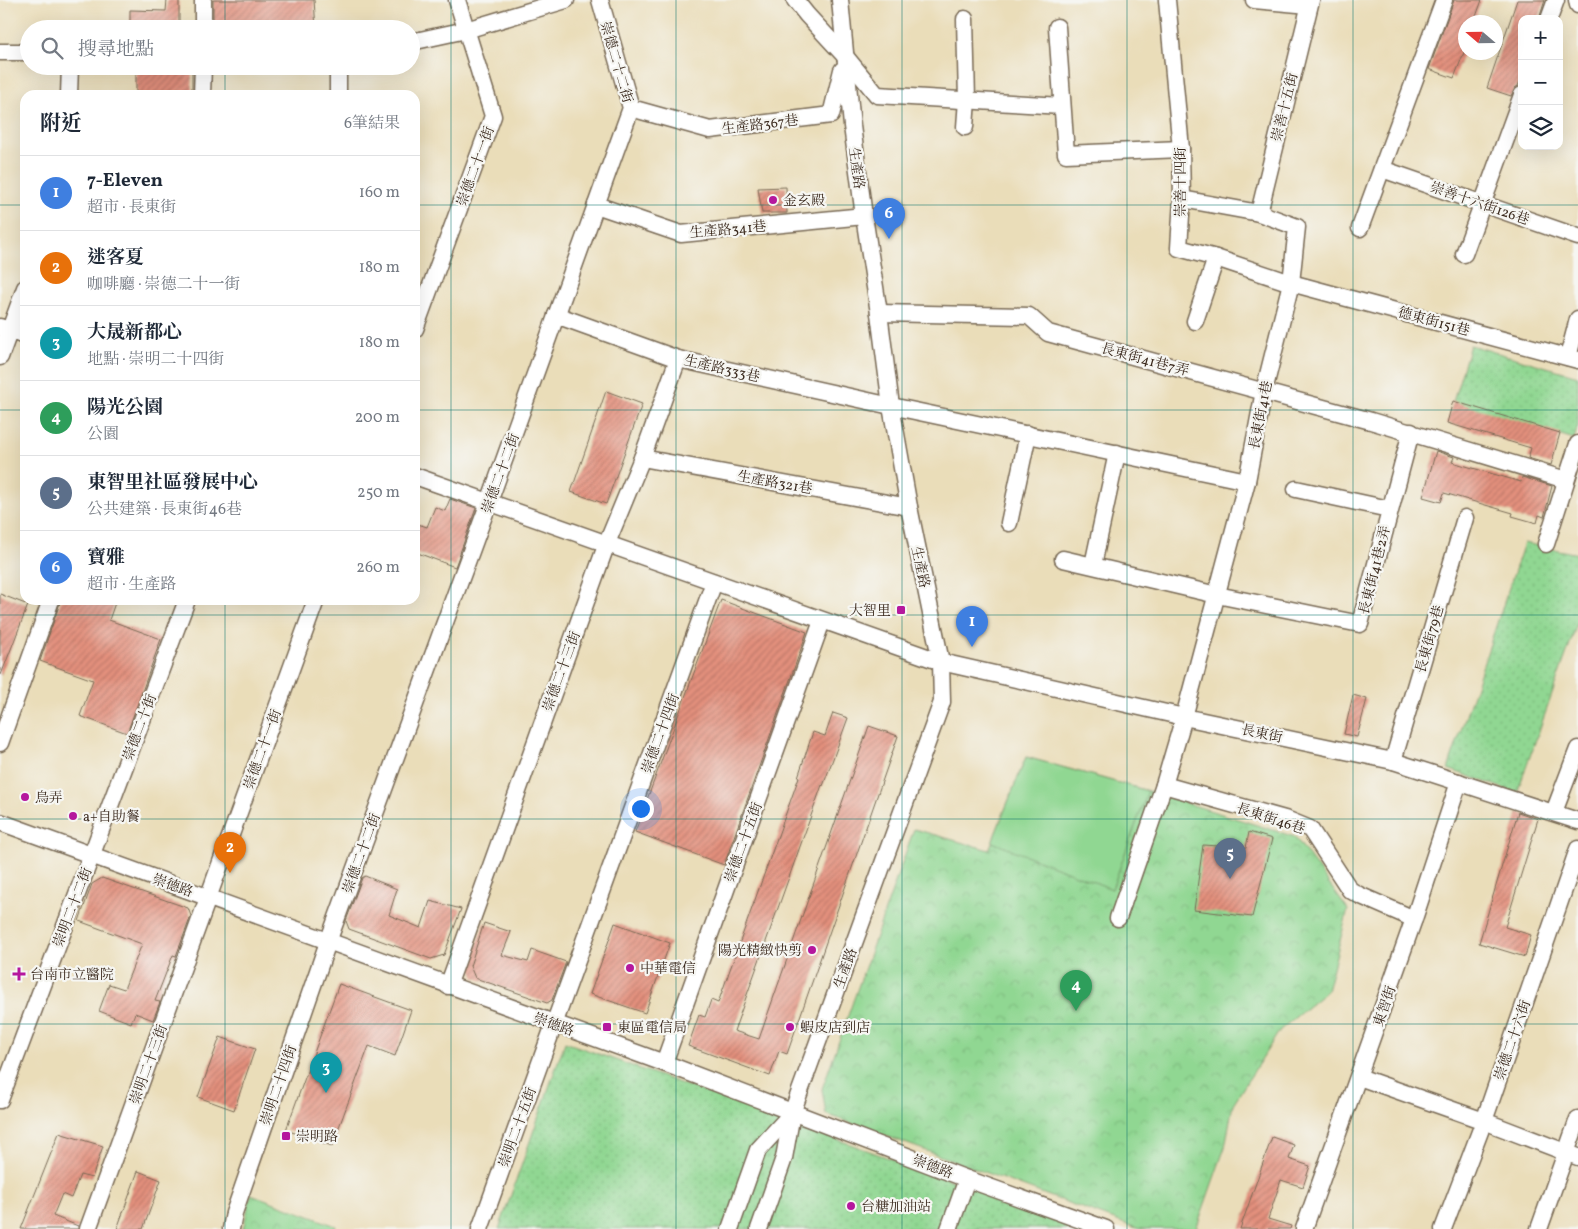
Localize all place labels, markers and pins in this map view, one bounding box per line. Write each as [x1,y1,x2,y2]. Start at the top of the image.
place label: 金玄殿 [783,192,825,211]
marker: 金玄殿 [767,194,779,206]
pin: 6 [873,198,905,239]
place label: 大智里 [849,602,891,621]
marker: 大智里 [895,604,907,616]
pin: 1 [956,606,988,647]
place label: 烏弄 [35,789,63,808]
marker: 烏弄 [19,791,31,803]
place label: a+自助餐 [83,808,140,827]
marker: a+自助餐 [67,810,79,822]
pin: 2 [214,832,246,873]
pin: 5 [1214,838,1246,879]
place label: 陽光精緻快剪 [718,942,802,961]
marker: 陽光精緻快剪 [806,944,818,956]
place label: 中華電信 [640,960,696,979]
marker: 中華電信 [624,962,636,974]
place label: 台南市立醫院 [30,966,114,985]
marker: 台南市立醫院 [12,967,26,981]
pin: 4 [1060,970,1092,1011]
place label: 東區電信局 [617,1019,687,1038]
place label: 蝦皮店到店 [800,1019,870,1038]
marker: 東區電信局 [601,1021,613,1033]
marker: 蝦皮店到店 [784,1021,796,1033]
pin: 3 [310,1052,342,1093]
place label: 崇明路 [296,1128,338,1147]
marker: 崇明路 [280,1130,292,1142]
place label: 台糖加油站 [861,1198,931,1217]
marker: 台糖加油站 [845,1200,857,1212]

